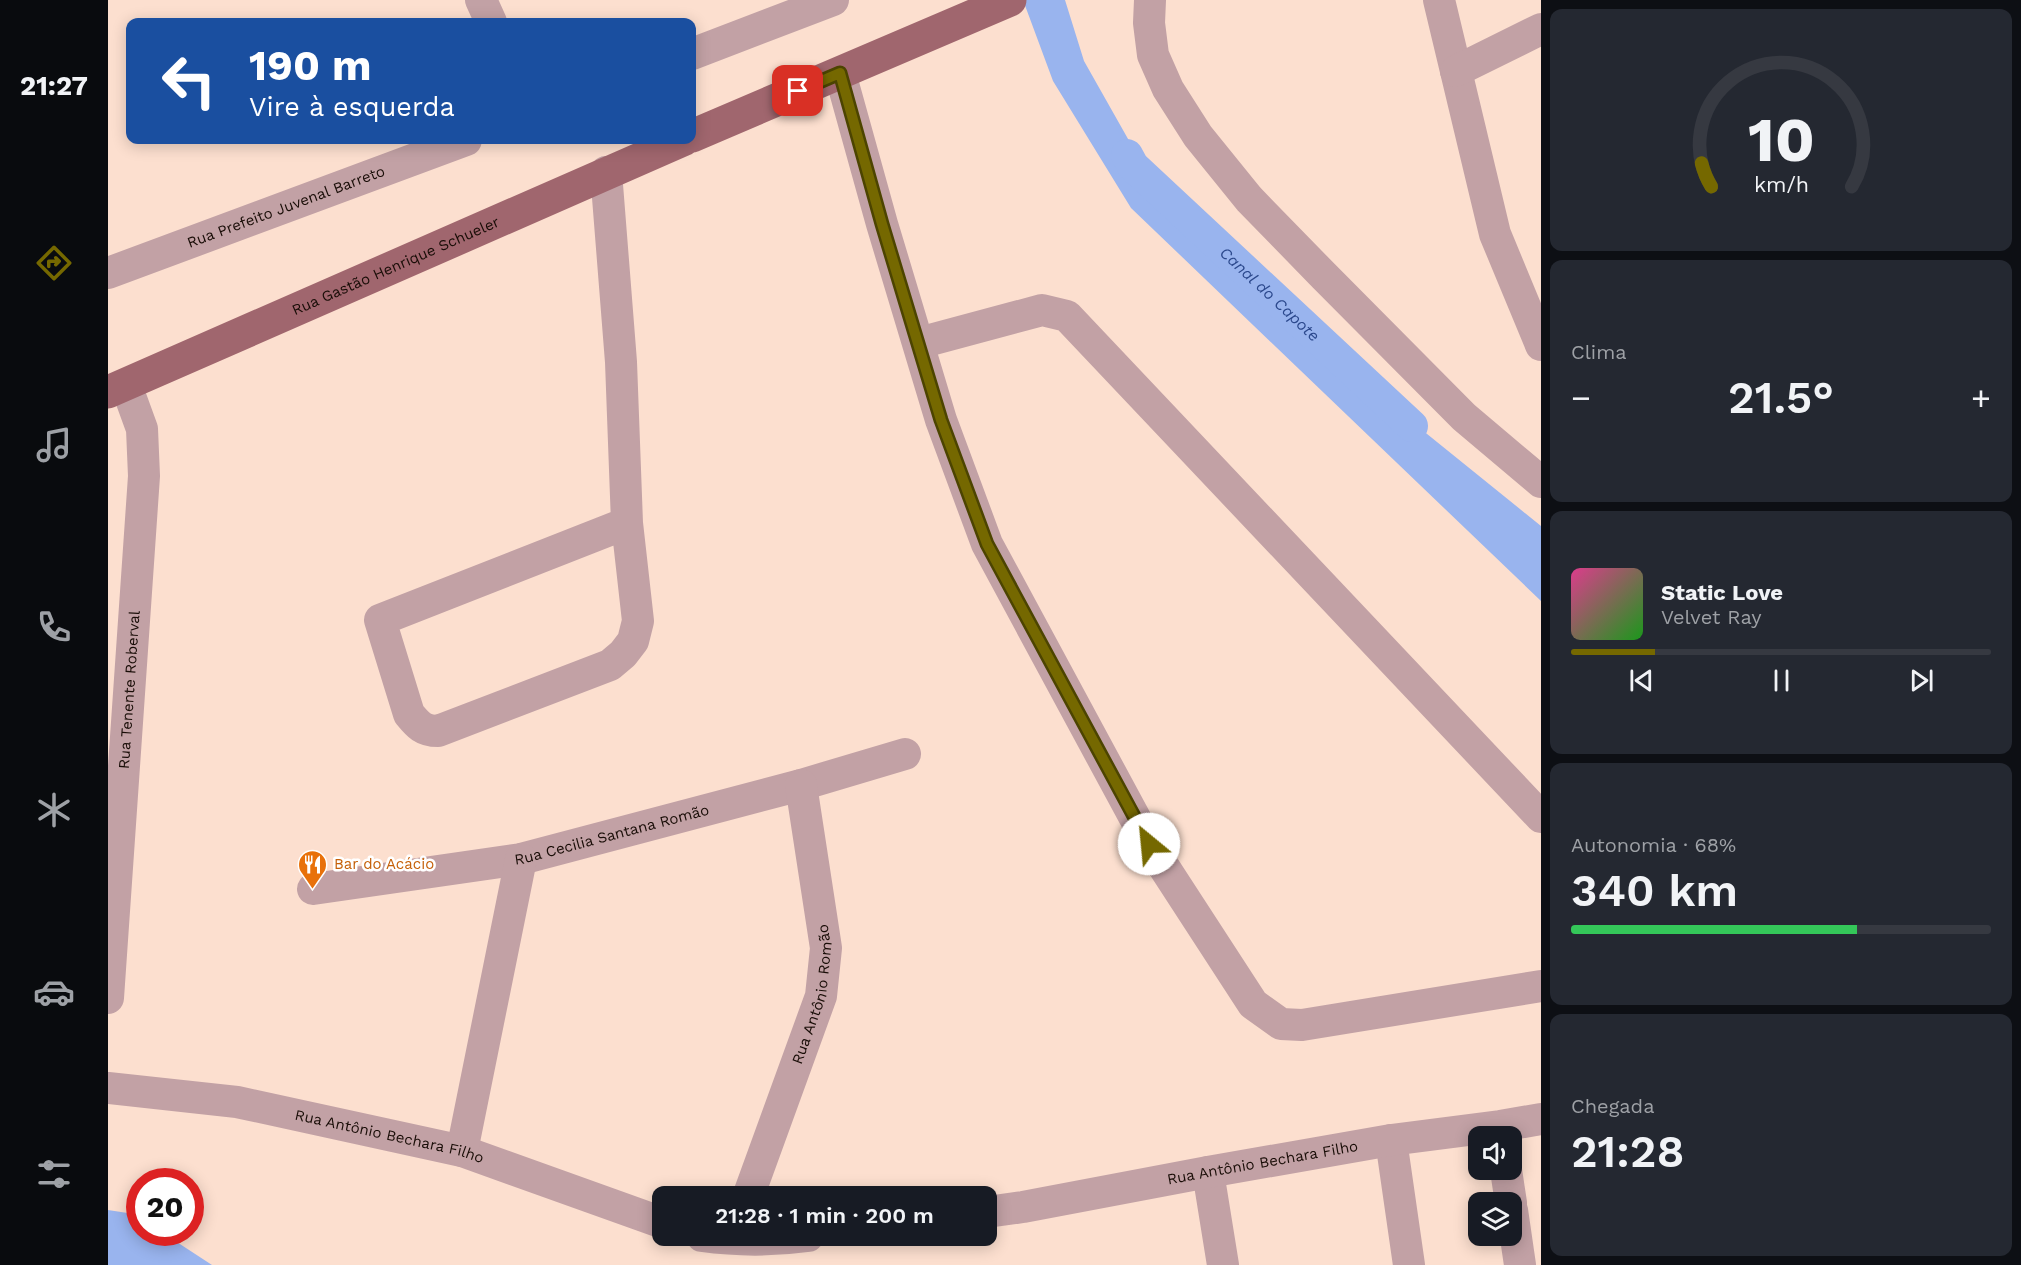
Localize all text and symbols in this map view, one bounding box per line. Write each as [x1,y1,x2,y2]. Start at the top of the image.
text: 190 m [249,41,372,90]
icon: left [150,42,228,120]
pin [772,65,823,116]
text: 21:27 [20,70,88,102]
icon: arrive [781,74,814,107]
text: Vire à esquerda [249,91,455,123]
text: 10 [1747,103,1815,176]
street label: Rua Prefeito Juvenal Barreto [185,162,387,252]
text: km/h [1753,172,1809,197]
street label: Rua Gastão Henrique Schueler [289,213,502,319]
icon: directions [33,242,75,284]
water label: Canal do Capote [1216,243,1324,345]
text: Clima [1571,340,1627,364]
text: 21.5° [1728,371,1834,424]
text: − [1571,378,1591,417]
text: + [1971,378,1991,417]
icon: music [33,424,75,466]
text: Static Love [1661,580,1783,605]
text: Velvet Ray [1661,605,1762,629]
icon: phone [33,606,75,648]
street label: Rua Tenente Roberval [115,609,144,770]
icon: previous [1625,664,1658,697]
icon: pause [1765,664,1798,697]
icon: next [1905,664,1938,697]
icon: climate [33,789,75,831]
street label: Rua Cecilia Santana Romão [513,801,711,869]
position arrow [1117,812,1181,876]
text: Autonomia · 68% [1571,833,1736,857]
restaurant icon: Bar do Acácio [297,848,329,890]
place label: Bar do Acácio [334,855,434,873]
text: 340 km [1571,864,1738,917]
street label: Rua Antônio Romão [788,923,836,1067]
icon: car [33,971,75,1013]
text: Chegada [1571,1094,1654,1118]
street label: Rua Antônio Bechara Filho [293,1106,486,1167]
text: 21:28 [1571,1125,1684,1178]
map controls [1468,1126,1522,1246]
button: sound [1468,1126,1522,1180]
street label: Rua Antônio Bechara Filho [1166,1137,1359,1189]
icon: filters [33,1153,75,1195]
speed limit sign: 20 [126,1168,204,1246]
button: layers [1468,1192,1522,1246]
text: 21:28 · 1 min · 200 m [715,1203,934,1228]

